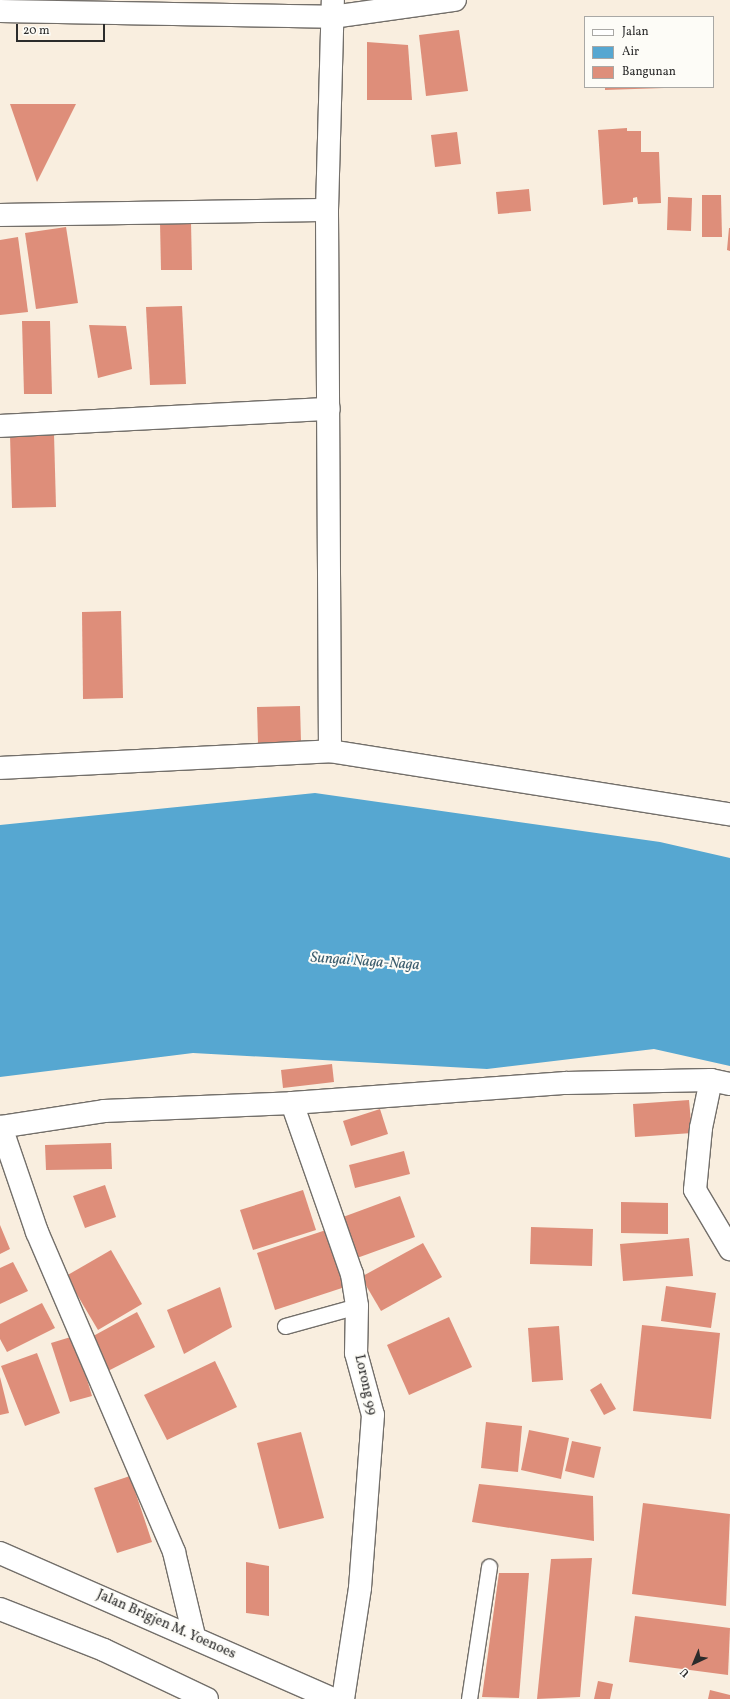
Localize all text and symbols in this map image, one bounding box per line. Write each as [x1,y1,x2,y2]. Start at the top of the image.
scale bar [18,16,107,42]
legend [584,16,714,88]
text: 20 m [23,23,50,39]
text: Jalan [622,24,649,40]
text: Air [622,44,639,60]
text: Bangunan [622,64,676,80]
water label: Sungai Naga-Naga [310,949,420,975]
street label: Lorong 99 [350,1353,380,1417]
street label: Jalan Brigjen M. Yoenoes [94,1587,238,1663]
north arrow [674,1643,714,1683]
text: U [677,1664,693,1680]

